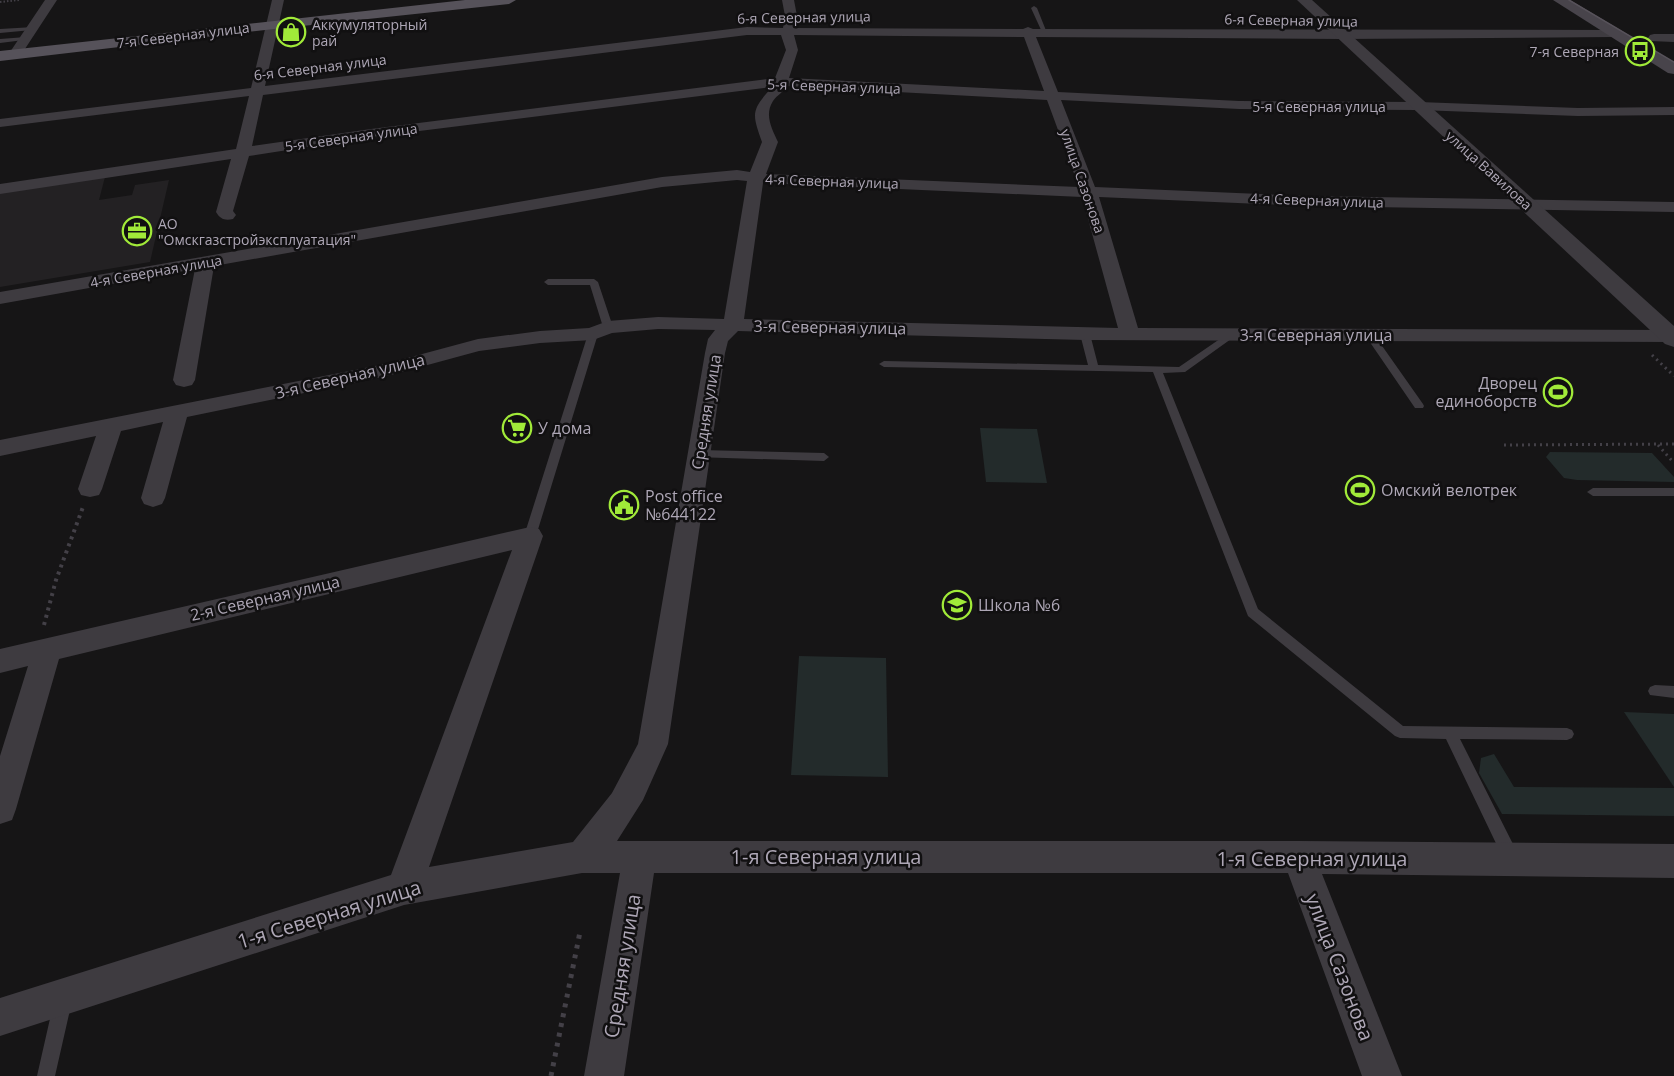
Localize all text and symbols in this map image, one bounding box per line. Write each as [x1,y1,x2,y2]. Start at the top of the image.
street label: 6-я Северная улица [737,6,871,28]
street label: 6-я Северная улица [1224,9,1358,31]
place label: Аккумуляторный рай [312,15,427,50]
shop icon: Аккумуляторный рай [275,16,307,48]
street label: 7-я Северная улица [116,17,250,53]
bus stop icon: 7-я Северная [1624,35,1656,67]
place label: 7-я Северная [1530,42,1619,61]
street label: 6-я Северная улица [253,49,387,85]
street label: 5-я Северная улица [767,74,901,98]
street label: 5-я Северная улица [1252,97,1386,116]
street label: 5-я Северная улица [284,118,418,156]
street label: улица Сазонова [1056,126,1110,236]
street label: улица Вавилова [1442,126,1536,214]
street label: 4-я Северная улица [765,169,899,193]
street label: 4-я Северная улица [1250,188,1384,212]
place label: АО "Омскгазстройэксплуатация" [158,214,356,249]
office icon: АО "Омскгазстройэксплуатация" [121,215,153,247]
street label: 4-я Северная улица [89,250,223,292]
street label: 3-я Северная улица [754,315,906,339]
street label: 3-я Северная улица [1240,324,1392,346]
street label: 3-я Северная улица [273,348,427,404]
street label: Средняя улица [686,353,726,471]
place label: Дворец единоборств [1436,372,1537,412]
sports icon: Дворец единоборств [1542,376,1574,408]
supermarket icon: У дома [501,412,533,444]
place label: У дома [538,417,591,439]
sports icon: Омский велотрек [1344,474,1376,506]
place label: Омский велотрек [1381,479,1518,501]
place label: Post office №644122 [645,485,723,525]
public building icon: Post office №644122 [608,489,640,521]
street label: 2-я Северная улица [188,570,342,626]
school or university icon: Школа №6 [941,589,973,621]
place label: Школа №6 [978,594,1060,616]
street label: 1-я Северная улица [731,843,921,870]
street label: 1-я Северная улица [1217,845,1407,872]
street label: 1-я Северная улица [234,873,424,955]
street label: улица Сазонова [1299,889,1381,1045]
street label: Средняя улица [597,892,647,1040]

